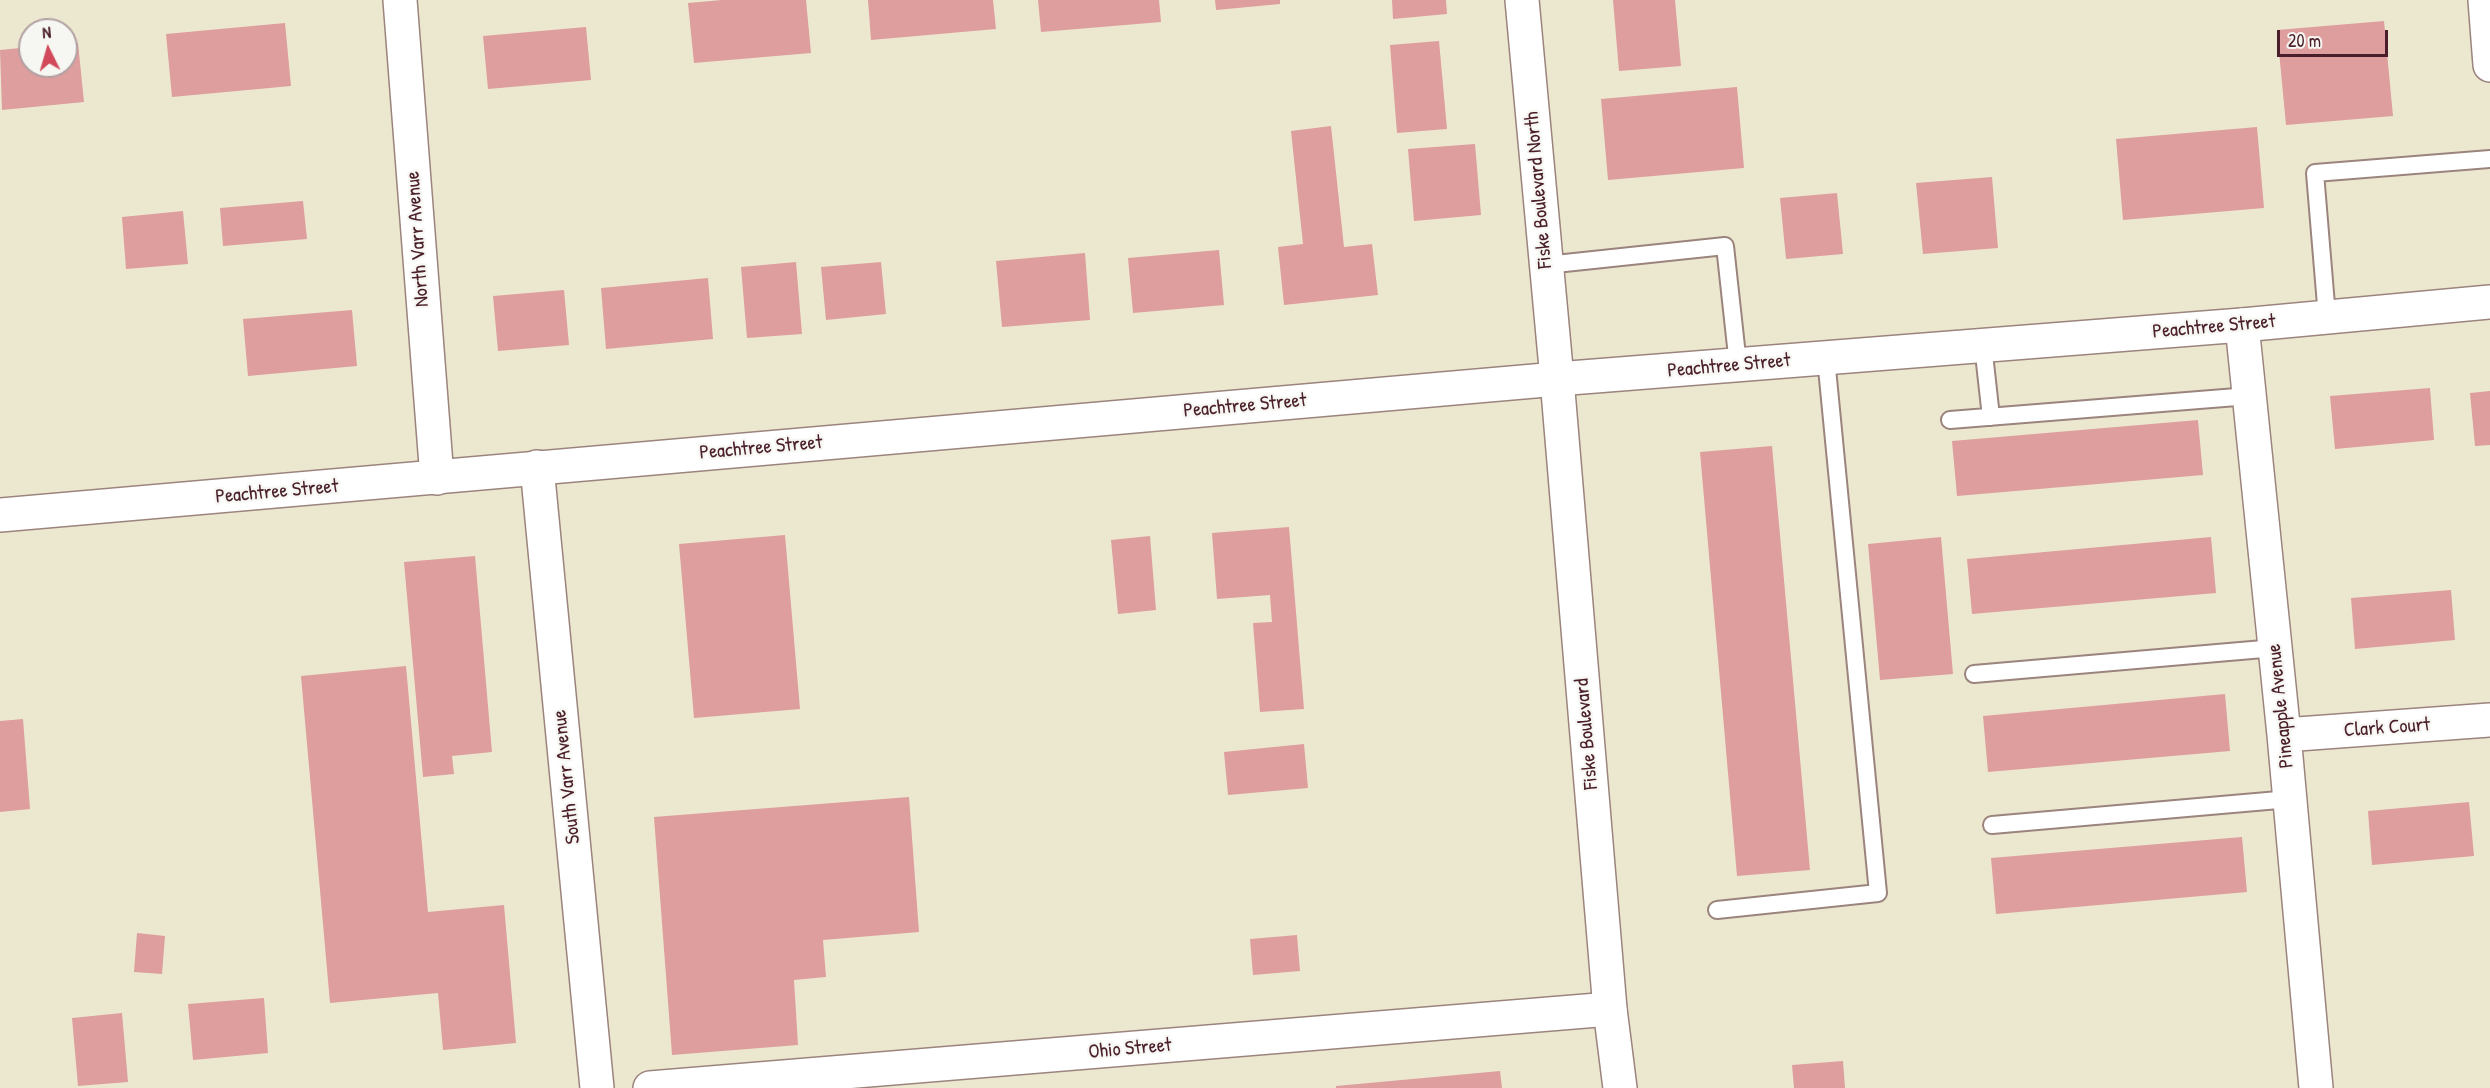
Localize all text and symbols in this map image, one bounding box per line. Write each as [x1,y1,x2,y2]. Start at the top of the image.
north arrow [18,18,78,78]
scale bar [2280,18,2391,56]
text: N [41,21,52,43]
text: 20 m [2288,28,2321,53]
street label: Fiske Boulevard North [1520,110,1558,270]
street label: North Varr Avenue [401,170,435,308]
street label: Peachtree Street [2152,310,2276,344]
street label: Peachtree Street [1667,349,1791,383]
street label: Peachtree Street [1183,389,1307,423]
street label: Peachtree Street [699,431,823,465]
street label: Peachtree Street [215,475,339,509]
street label: Pineapple Avenue [2263,643,2299,769]
street label: Fiske Boulevard [1570,677,1604,791]
street label: South Varr Avenue [548,709,586,845]
street label: Clark Court [2343,713,2431,743]
street label: Ohio Street [1088,1033,1172,1065]

